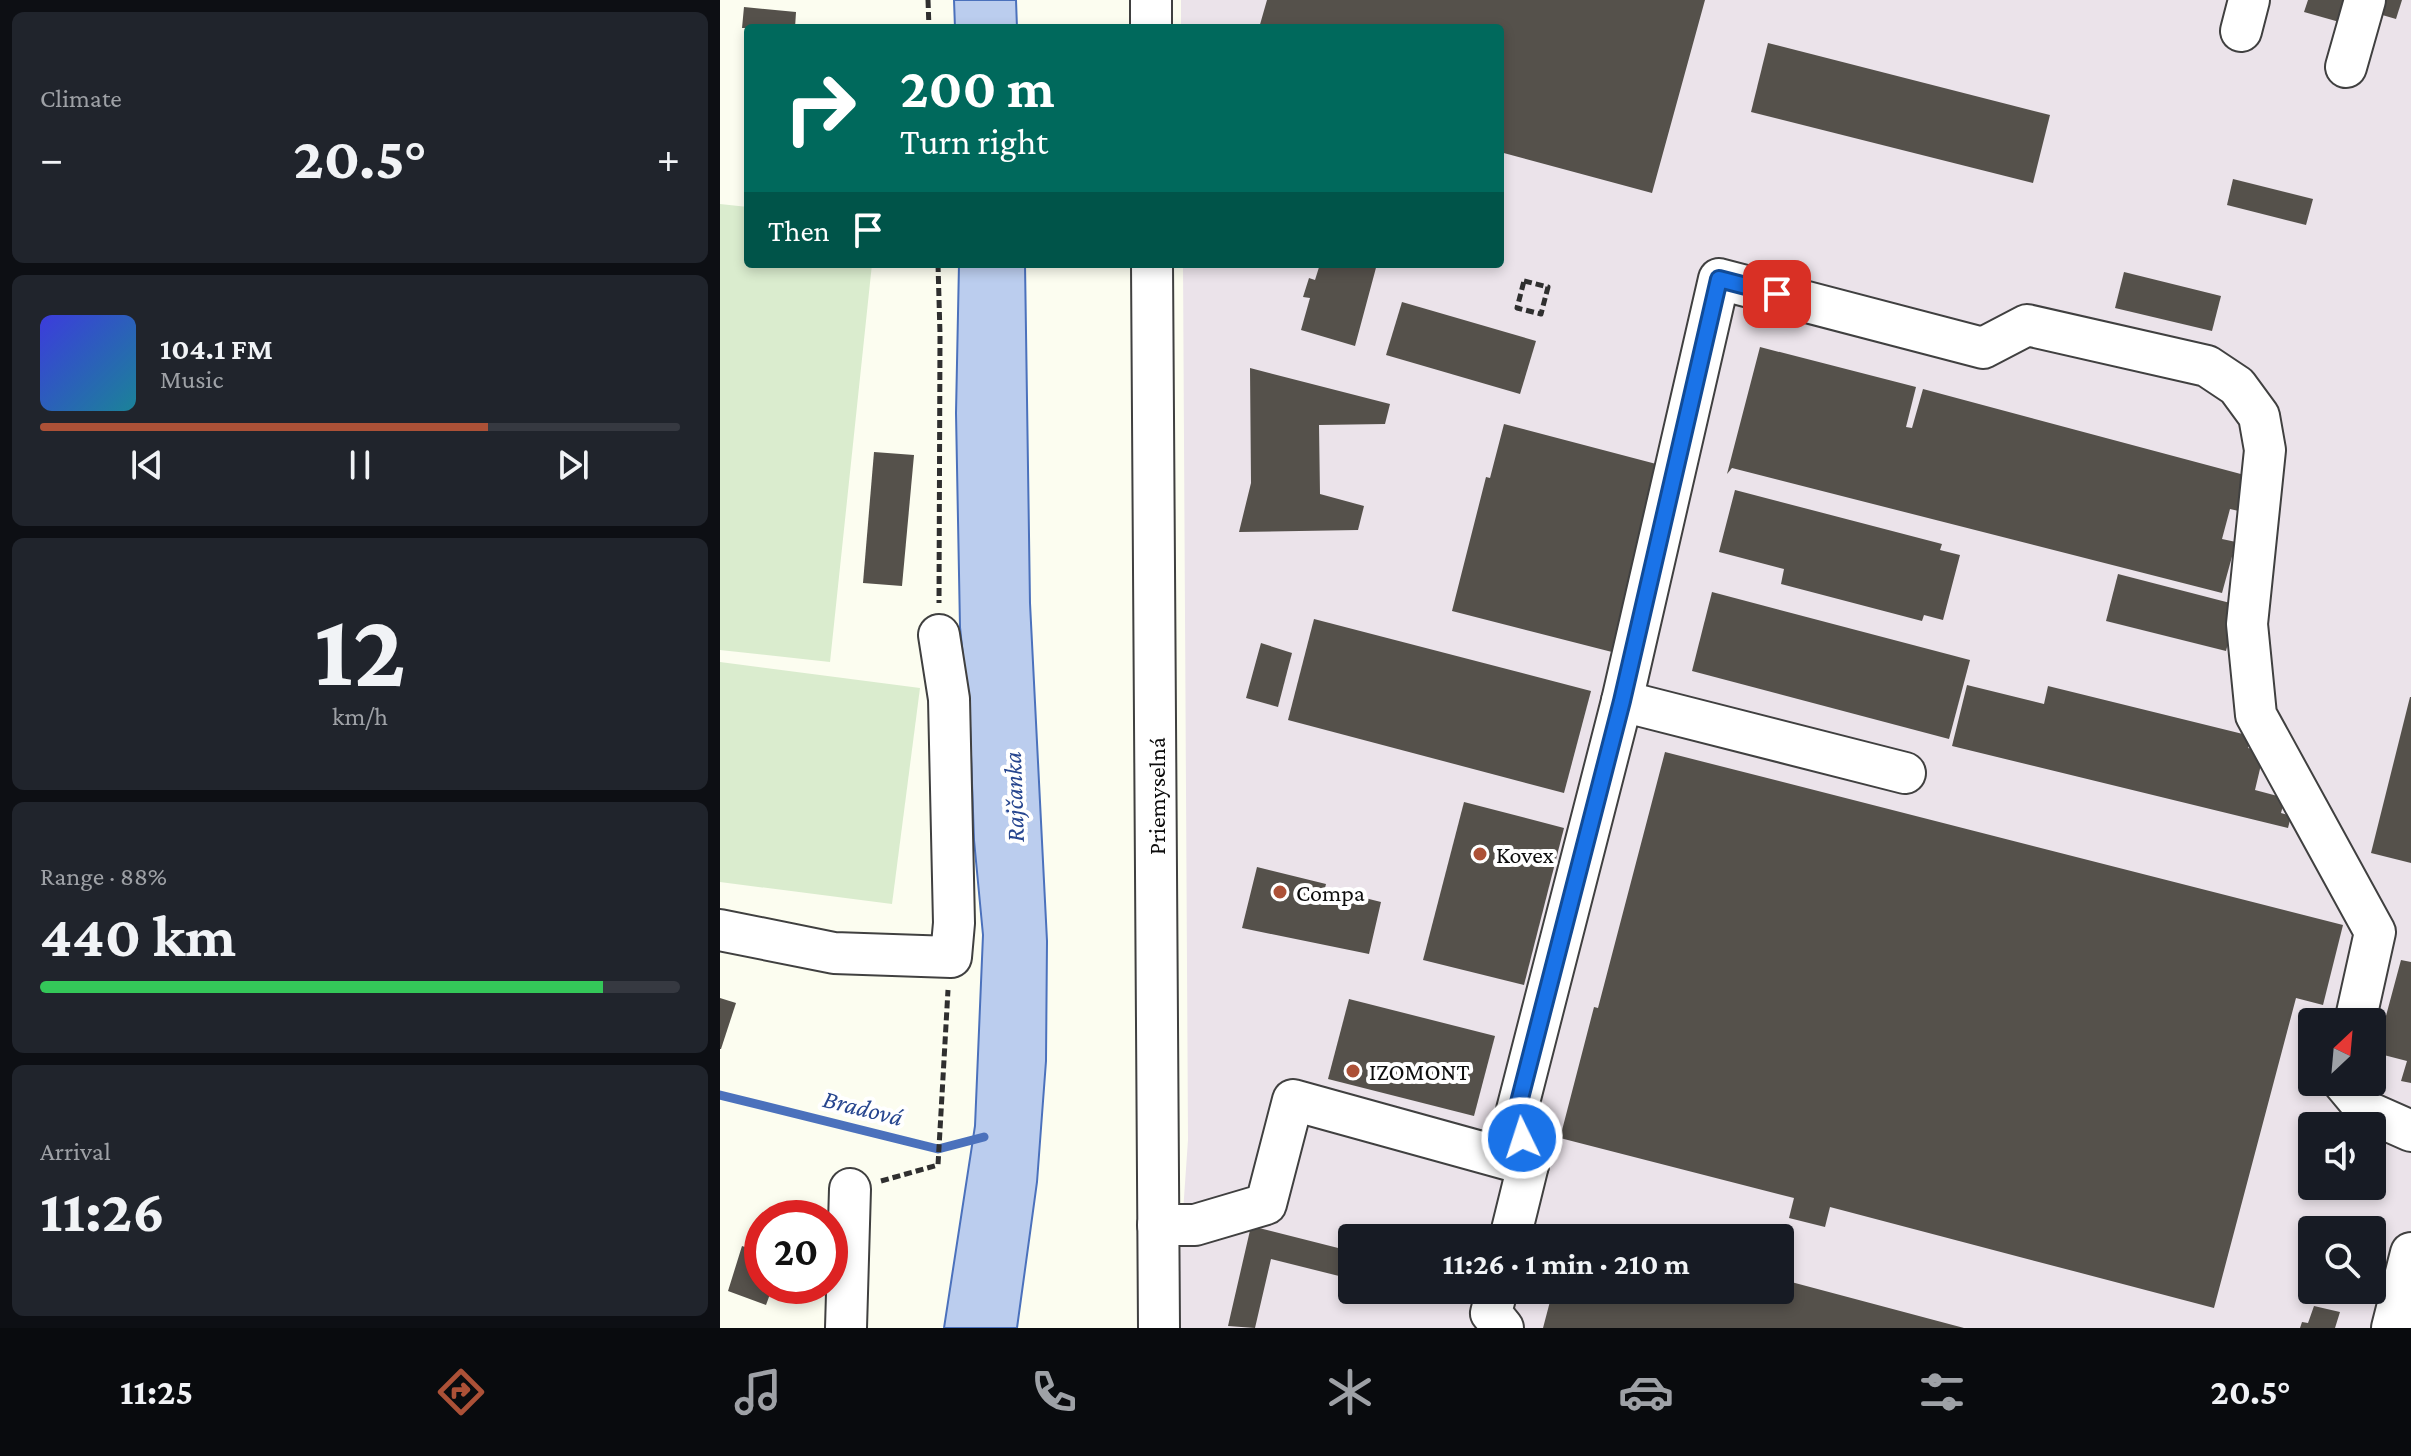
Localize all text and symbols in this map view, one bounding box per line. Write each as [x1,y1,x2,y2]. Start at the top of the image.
icon: right [768,56,872,160]
text: 200 m [900,57,1055,119]
text: Climate [40,84,122,113]
text: Turn right [900,122,1048,162]
text: 20.5° [293,124,427,191]
text: − [40,134,63,182]
text: + [657,134,680,182]
icon: arrive [846,208,890,252]
text: Then [768,214,830,247]
pin [1743,260,1811,328]
icon: arrive [1755,272,1799,316]
text: 104.1 FM [160,332,273,365]
text: Music [160,365,223,394]
icon: previous [125,443,169,487]
icon: pause [338,443,382,487]
icon: next [551,443,595,487]
text: 12 [314,592,406,707]
text: km/h [332,702,388,731]
street label: Priemyselná [1143,737,1170,855]
water label: Rajčanka [998,751,1030,843]
place label: Kovex [1496,841,1554,868]
marker: Kovex [1471,845,1489,863]
text: Range · 88% [40,862,167,891]
place label: Compa [1296,879,1365,906]
marker: Compa [1271,883,1289,901]
text: 440 km [40,902,236,969]
north arrow [2298,1008,2386,1096]
map controls [2298,1008,2386,1304]
place label: IZOMONT [1369,1058,1469,1085]
marker: IZOMONT [1344,1062,1362,1080]
water label: Bradová [820,1084,907,1132]
position arrow [1480,1096,1564,1180]
button: sound [2298,1112,2386,1200]
text: Arrival [40,1137,111,1166]
text: 11:26 [40,1177,165,1244]
speed limit sign: 20 [744,1200,848,1304]
button: search [2298,1216,2386,1304]
text: 11:26 · 1 min · 210 m [1442,1247,1690,1280]
icon: directions [433,1364,489,1420]
icon: music [730,1364,786,1420]
icon: phone [1026,1364,1082,1420]
icon: climate [1322,1364,1378,1420]
icon: car [1618,1364,1674,1420]
icon: filters [1914,1364,1970,1420]
text: 11:25 [120,1372,193,1412]
text: 20.5° [2211,1372,2291,1412]

